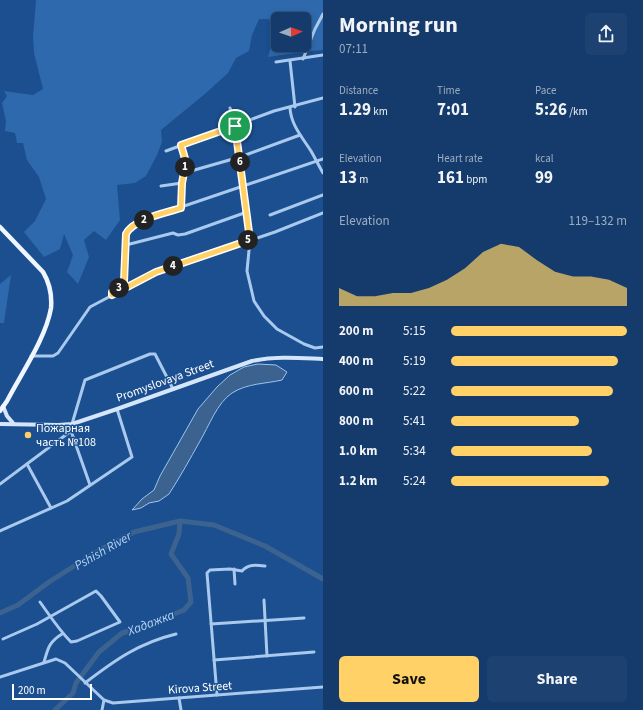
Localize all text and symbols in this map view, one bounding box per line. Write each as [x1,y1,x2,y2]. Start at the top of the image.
text: Morning run [339,9,458,41]
north arrow [271,12,311,52]
map controls [271,12,311,52]
button: share [585,13,627,55]
text: 07:11 [339,40,368,58]
text: Distance [339,83,378,98]
text: Time [437,83,460,98]
text: Pace [535,83,557,98]
text: 1.29 [339,98,371,122]
text: 7:01 [437,98,469,122]
text: 5:26 [535,98,567,122]
text: km [371,104,388,119]
text: /km [567,104,588,119]
pin [218,109,252,143]
icon: arrive [224,115,246,137]
text: Elevation [339,151,382,166]
text: Heart rate [437,151,483,166]
text: kcal [535,151,554,166]
pin: 6 [230,152,250,172]
text: 6 [237,154,243,169]
pin: 1 [175,157,195,177]
text: 1 [182,159,188,174]
text: 13 [339,166,357,190]
text: 161 [437,166,464,190]
text: 99 [535,166,553,190]
text: m [357,172,368,187]
text: bpm [464,172,487,187]
pin: 2 [134,210,154,230]
text: 2 [141,212,147,227]
text: Elevation [339,212,390,230]
text: 119–132 m [569,212,627,230]
pin: 5 [238,230,258,250]
text: 5 [245,232,251,247]
pin: 4 [163,256,183,276]
text: 4 [170,258,176,273]
pin: 3 [109,278,129,298]
text: 3 [116,280,122,295]
text: 200 m [339,322,373,340]
text: 5:15 [403,322,426,340]
text: 400 m [339,352,373,370]
text: 5:19 [403,352,426,370]
street label: Promyslovaya Street [114,355,216,407]
text: 600 m [339,382,373,400]
text: 5:22 [403,382,426,400]
text: 800 m [339,412,373,430]
text: 5:41 [403,412,426,430]
place label: Пожарная часть №108 [36,420,96,451]
marker: Пожарная часть №108 [23,430,33,440]
text: 1.0 km [339,442,378,460]
text: 5:34 [403,442,426,460]
text: 1.2 km [339,472,378,490]
text: 5:24 [403,472,426,490]
water label: Pshish River [71,527,136,575]
water label: Хадажка [124,606,177,641]
button: Save [339,656,479,702]
button: Share [487,656,627,702]
street label: Kirova Street [167,677,233,699]
scale bar [12,682,92,701]
text: 200 m [18,683,46,698]

